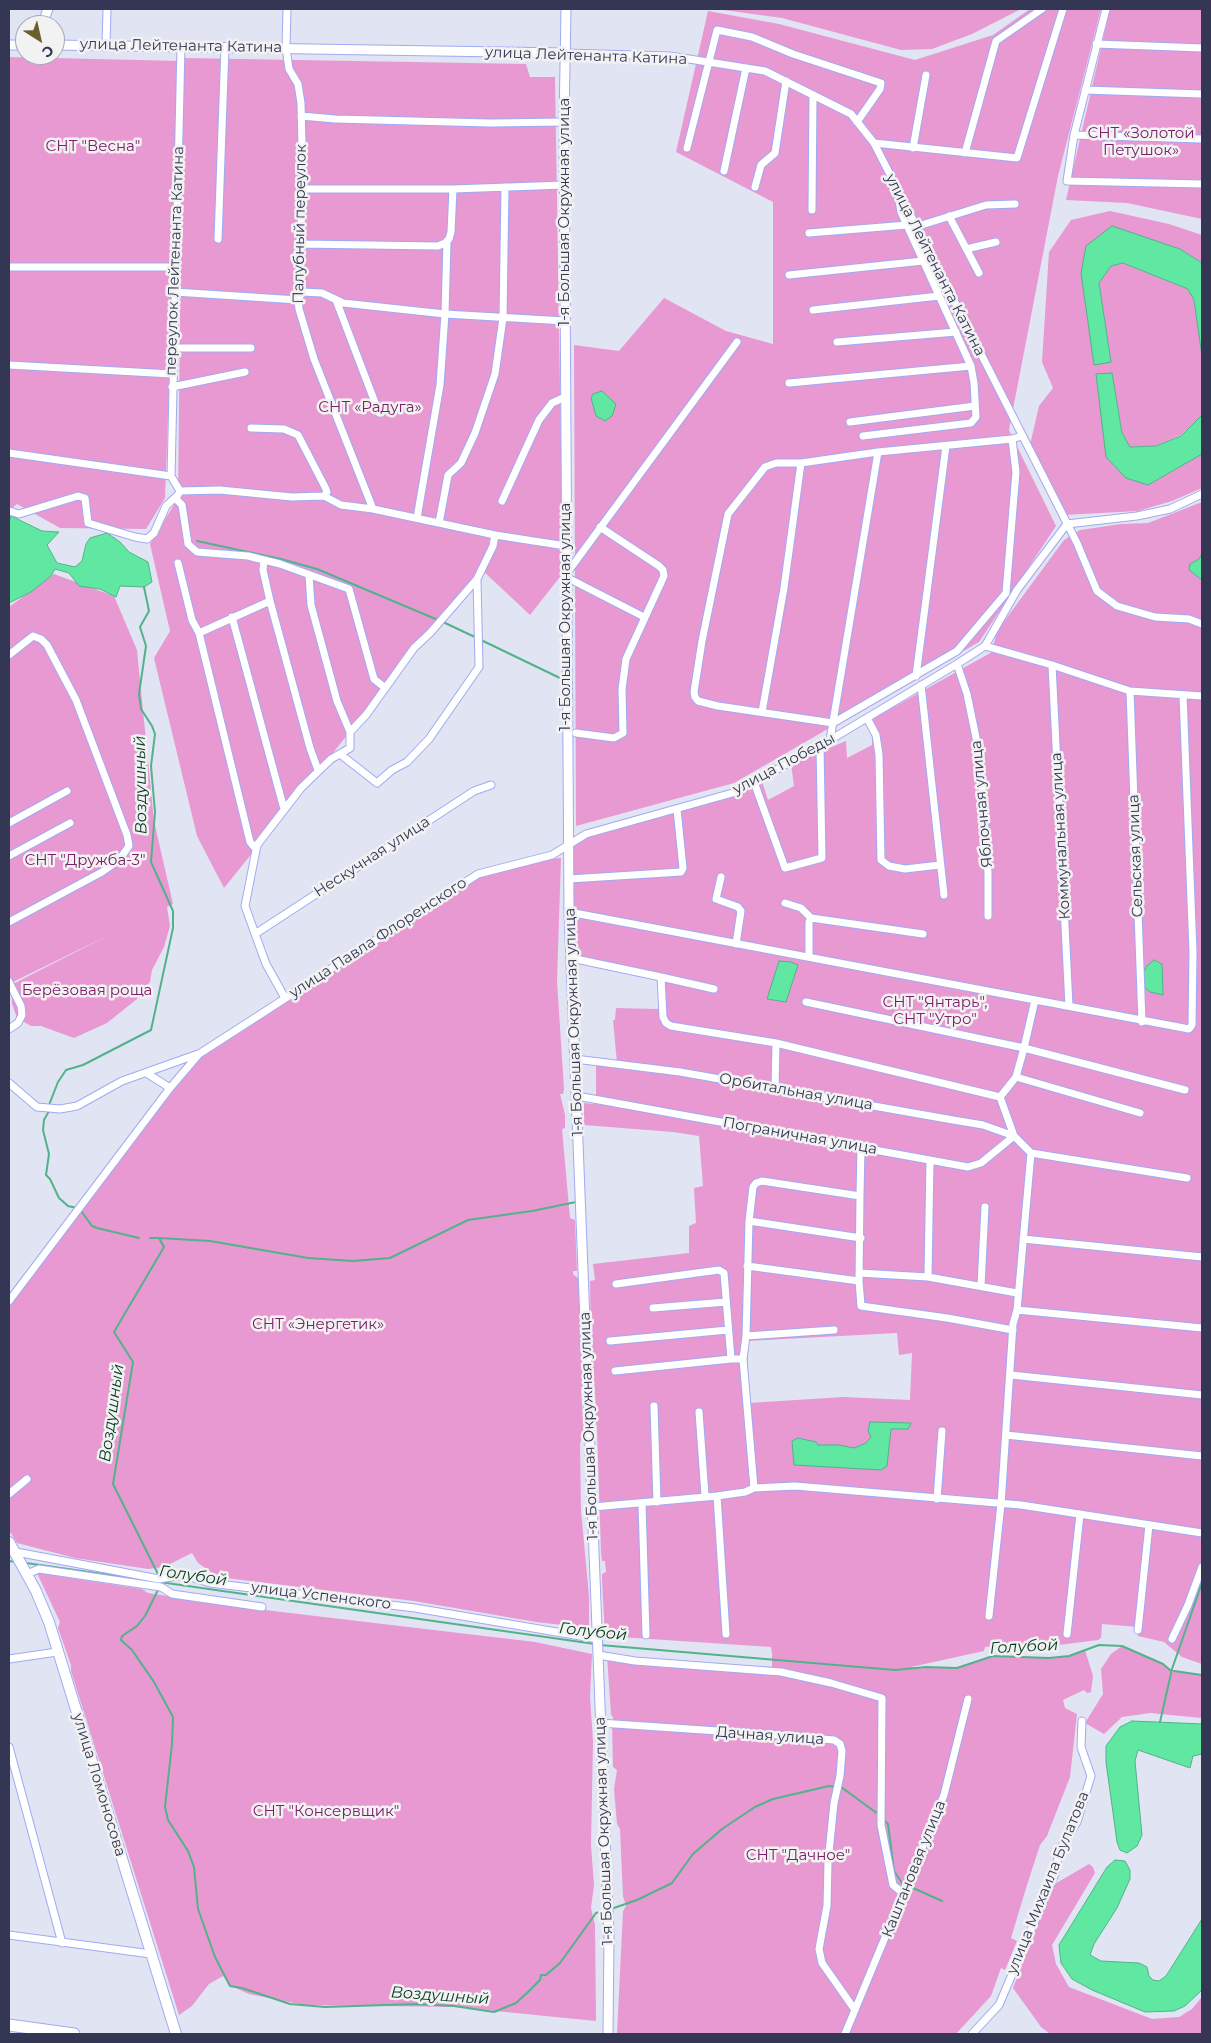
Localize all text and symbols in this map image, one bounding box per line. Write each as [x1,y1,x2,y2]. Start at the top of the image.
north arrow [15,15,65,65]
street label: улица Лейтенанта Катина [80,35,282,57]
text: С [39,41,57,62]
street label: улица Лейтенанта Катина [485,43,687,69]
street label: 1-я Большая Окружная улица [556,98,574,326]
park label: СНТ «Золотой Петушок» [1087,125,1195,160]
park label: СНТ "Весна" [46,138,140,156]
street label: Палубный переулок [290,144,310,304]
street label: переулок Лейтенанта Катина [162,146,188,376]
street label: улица Лейтенанта Катина [881,171,989,359]
park label: СНТ «Радуга» [318,399,422,417]
street label: 1-я Большая Окружная улица [557,503,575,731]
street label: улица Победы [730,729,838,799]
water label: Воздушный [131,736,151,834]
street label: Яблочная улица [967,740,997,868]
street label: Коммунальная улица [1048,752,1074,920]
street label: Сельская улица [1125,794,1147,918]
street label: Нескучная улица [311,813,433,901]
park label: СНТ "Дружба-3" [24,852,146,870]
street label: улица Павла Флоренского [286,874,470,1002]
street label: 1-я Большая Окружная улица [561,907,587,1137]
park label: Берёзовая роща [22,982,152,1000]
park label: СНТ "Янтарь", СНТ "Утро" [882,994,988,1029]
street label: Орбитальная улица [718,1070,874,1114]
street label: Пограничная улица [722,1114,878,1158]
street label: 1-я Большая Окружная улица [576,1311,602,1541]
park label: СНТ «Энергетик» [252,1316,384,1334]
water label: Воздушный [96,1363,128,1463]
water label: Голубой [158,1562,228,1590]
street label: улица Успенского [250,1578,392,1614]
water label: Голубой [558,1619,628,1645]
water label: Голубой [989,1636,1059,1658]
street label: улица Ломоносова [69,1711,129,1859]
street label: 1-я Большая Окружная улица [591,1716,617,1946]
street label: Дачная улица [715,1723,825,1749]
street label: улица Михаила Булатова [1003,1789,1093,1977]
street label: Каштановая улица [878,1798,950,1940]
park label: СНТ "Консервщик" [253,1803,399,1821]
park label: СНТ "Дачное" [746,1847,850,1865]
water label: Воздушный [390,1983,490,2009]

